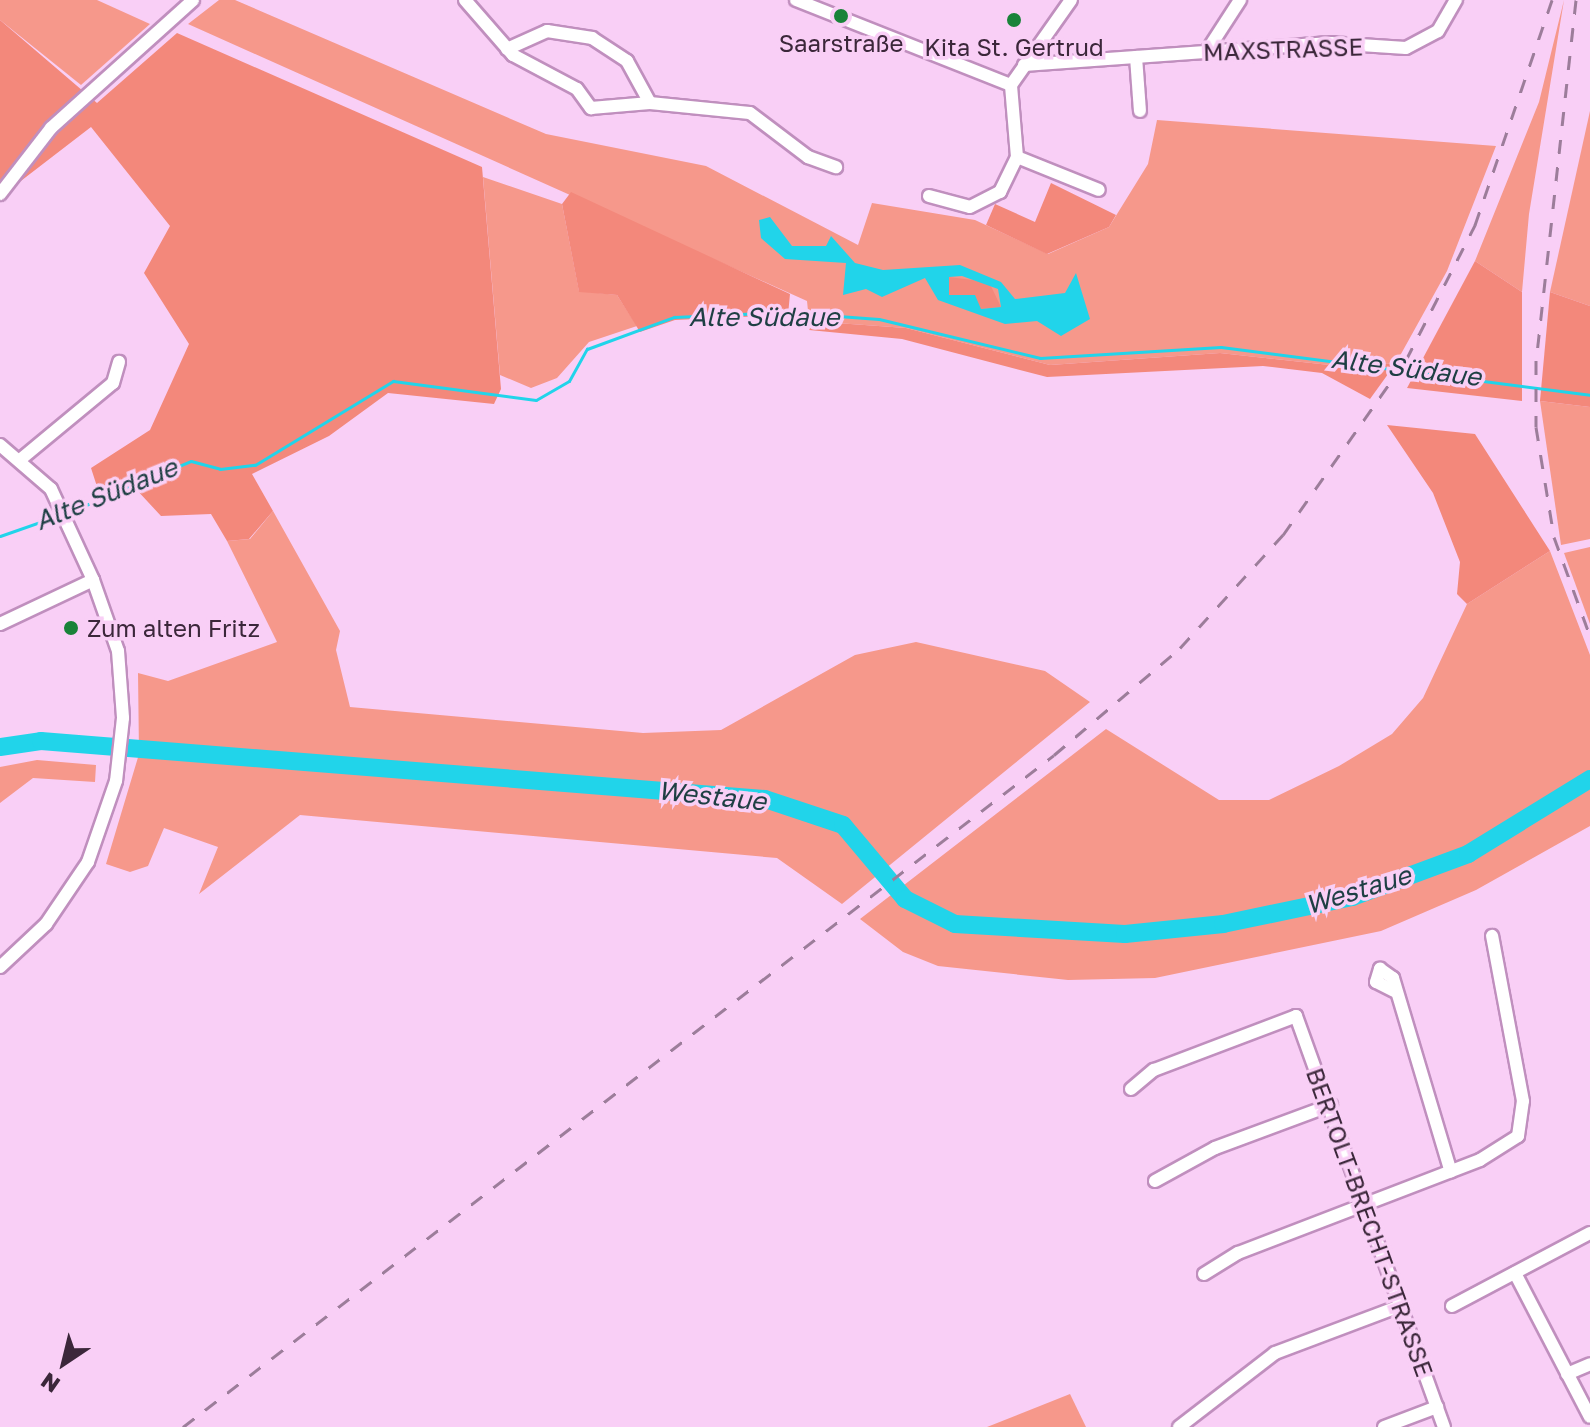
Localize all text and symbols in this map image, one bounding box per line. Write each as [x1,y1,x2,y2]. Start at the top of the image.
marker: Saarstraße [832,7,850,25]
marker: Kita St. Gertrud [1005,11,1023,29]
place label: Saarstraße [779,29,903,57]
street label: MAXSTRASSE [1203,32,1363,66]
place label: Kita St. Gertrud [924,33,1104,61]
water label: Alte Südaue [689,301,839,333]
water label: Alte Südaue [1329,343,1483,393]
water label: Alte Südaue [30,451,182,537]
place label: Zum alten Fritz [87,614,260,642]
marker: Zum alten Fritz [62,619,80,637]
water label: Westaue [656,775,768,817]
water label: Westaue [1301,859,1415,921]
street label: BERTOLT-BRECHT-STRASSE [1301,1064,1439,1380]
north arrow [24,1323,104,1403]
text: N [35,1367,65,1399]

